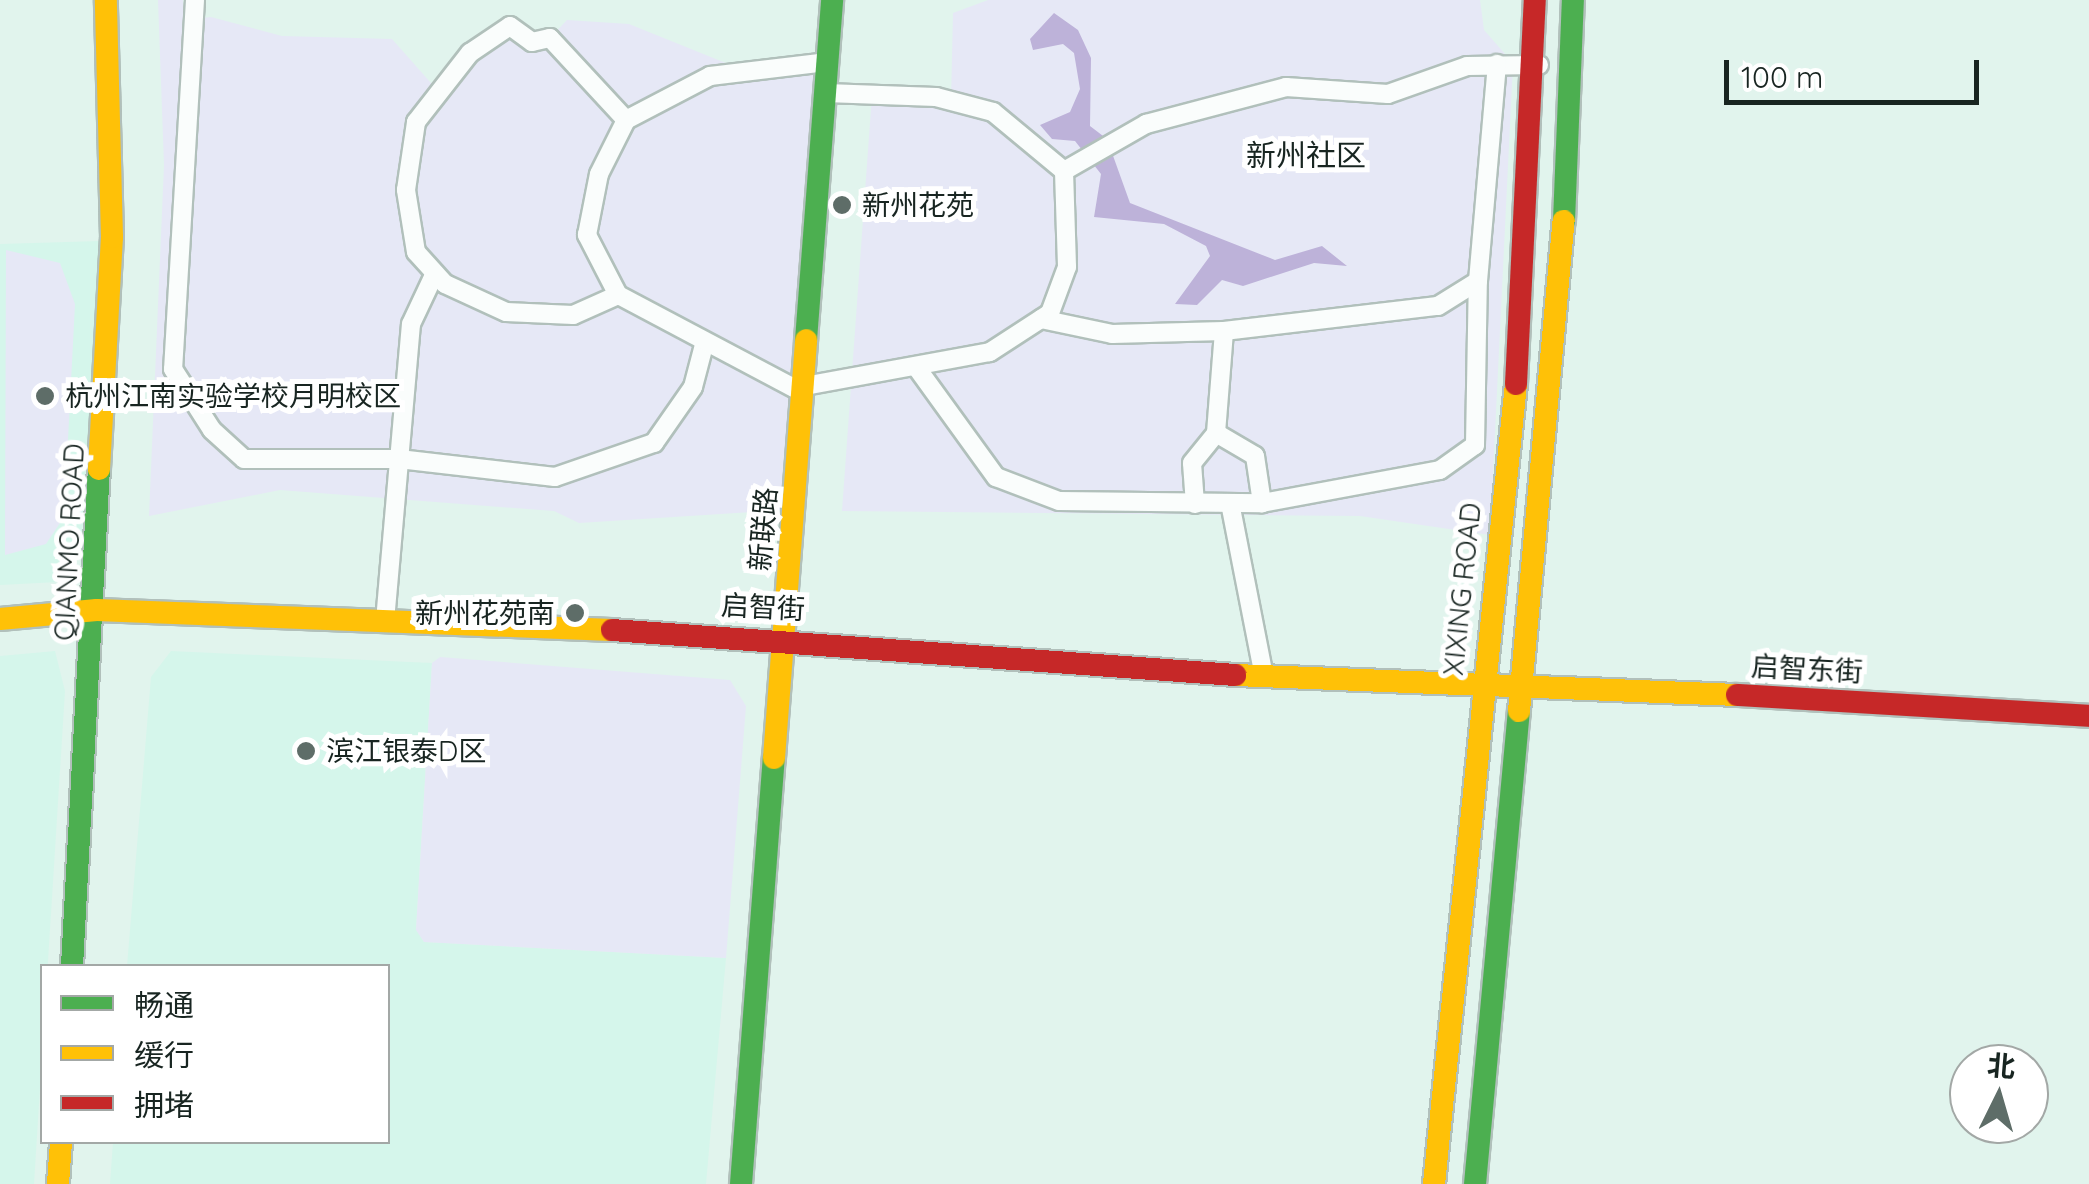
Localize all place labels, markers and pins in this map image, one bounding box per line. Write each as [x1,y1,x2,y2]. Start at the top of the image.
place label: 新州花苑 [862,188,974,222]
marker: 新州花苑 [831,194,853,216]
place label: 杭州江南实验学校月明校区 [65,379,401,413]
marker: 杭州江南实验学校月明校区 [34,385,56,407]
place label: 新州花苑南 [415,596,555,630]
marker: 新州花苑南 [564,602,586,624]
place label: 滨江银泰D区 [326,734,486,768]
marker: 滨江银泰D区 [295,740,317,762]

